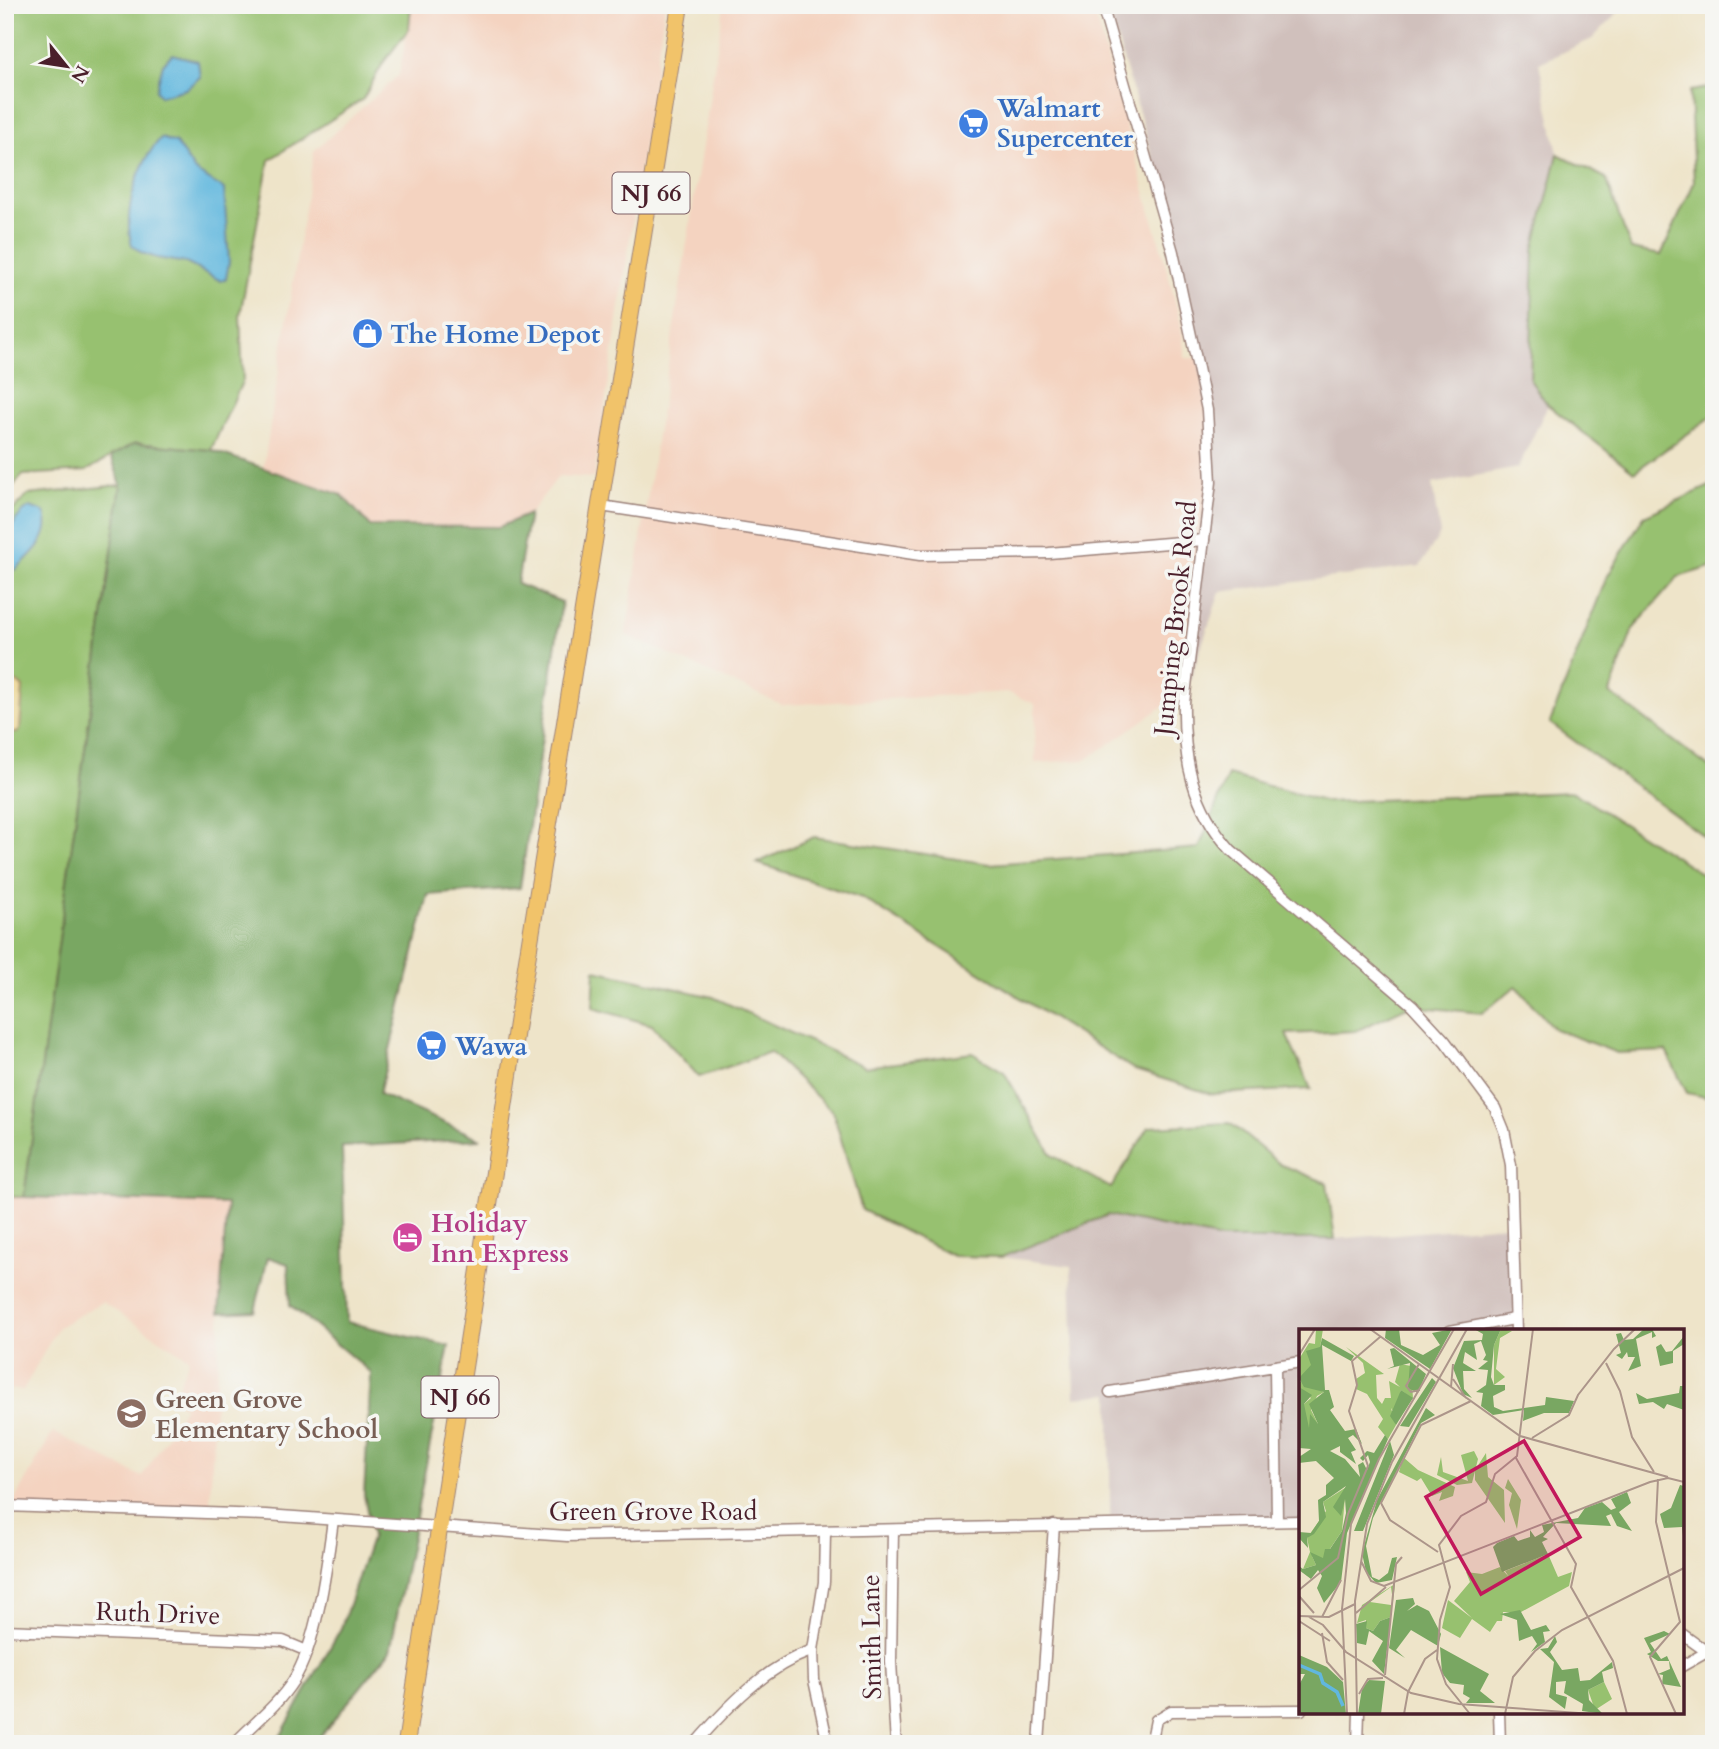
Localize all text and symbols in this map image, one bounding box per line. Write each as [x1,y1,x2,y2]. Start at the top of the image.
north arrow [32,32,102,102]
text: N [64,60,95,88]
place label: Walmart Supercenter [996,91,1134,156]
supermarket icon: Walmart Supercenter [957,106,991,140]
road number: NJ 66 [612,173,690,214]
shop icon: The Home Depot [350,317,384,351]
place label: The Home Depot [390,317,600,352]
street label: Jumping Brook Road [1145,499,1205,741]
supermarket icon: Wawa [415,1029,449,1063]
place label: Wawa [454,1029,528,1064]
place label: Holiday Inn Express [431,1206,569,1271]
hotel icon: Holiday Inn Express [391,1221,425,1255]
inset map [1299,1329,1684,1714]
road number: NJ 66 [421,1377,498,1418]
place label: Green Grove Elementary School [155,1382,379,1447]
school or university icon: Green Grove Elementary School [115,1397,149,1431]
street label: Green Grove Road [549,1494,757,1529]
street label: Smith Lane [853,1574,890,1700]
street label: Ruth Drive [95,1594,221,1633]

